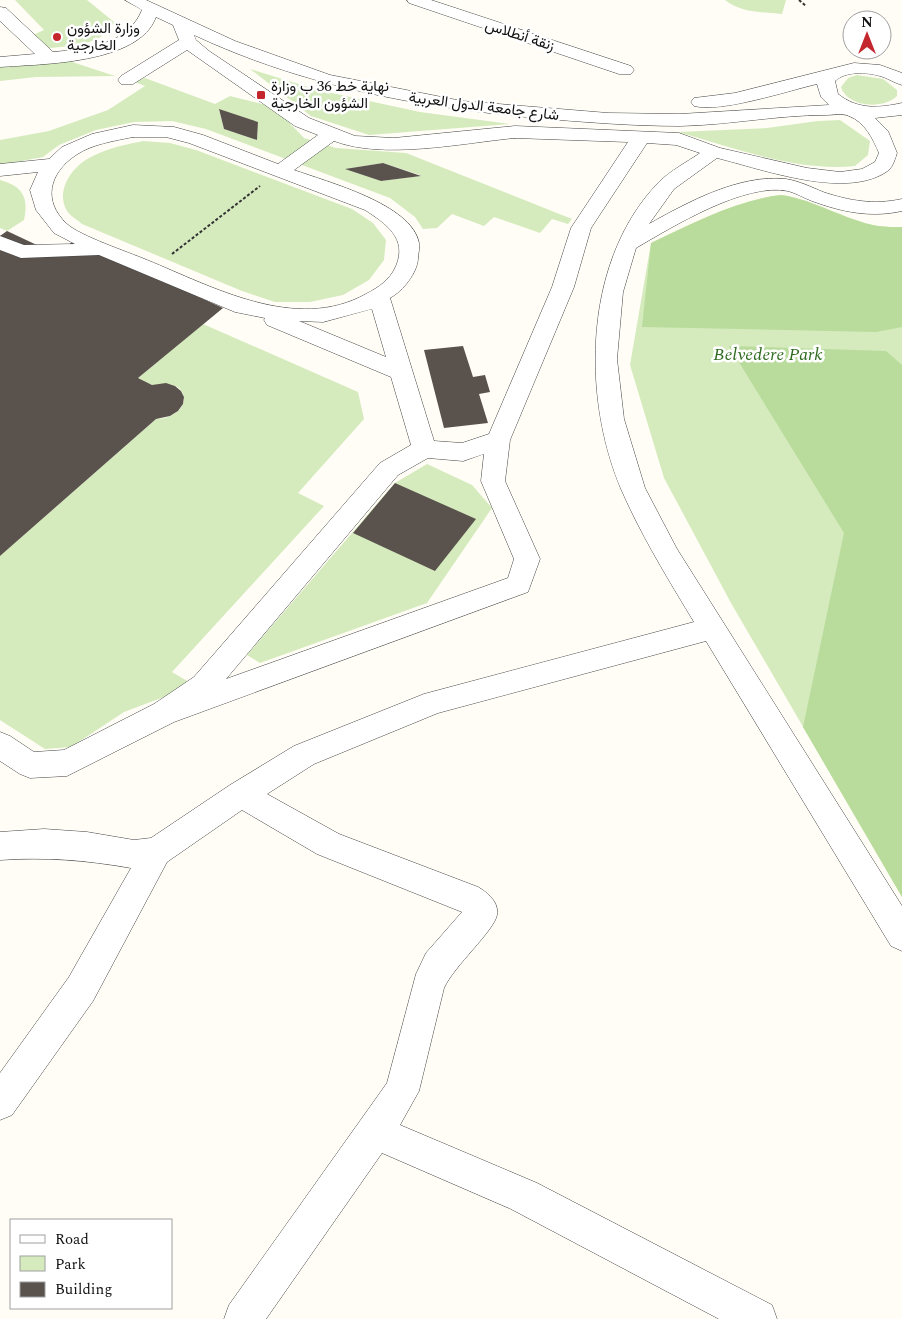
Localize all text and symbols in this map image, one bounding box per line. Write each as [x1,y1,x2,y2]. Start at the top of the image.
north arrow [842,10,892,60]
text: N [861,12,873,33]
street label: زنقة أنطلاس [482,13,558,58]
place label: وزارة الشؤون الخارجية [67,17,140,57]
marker: وزارة الشؤون الخارجية [51,31,63,43]
place label: نهاية خط 36 ب وزارة الشؤون الخارجية [271,75,389,115]
street label: شارع جامعة الدول العربية [407,86,561,127]
marker: نهاية خط 36 ب وزارة الشؤون الخارجية [255,89,267,101]
park label: Belvedere Park [713,341,823,368]
legend [10,1219,172,1309]
text: Road [55,1228,89,1251]
text: Park [55,1253,86,1276]
text: Building [55,1278,112,1301]

